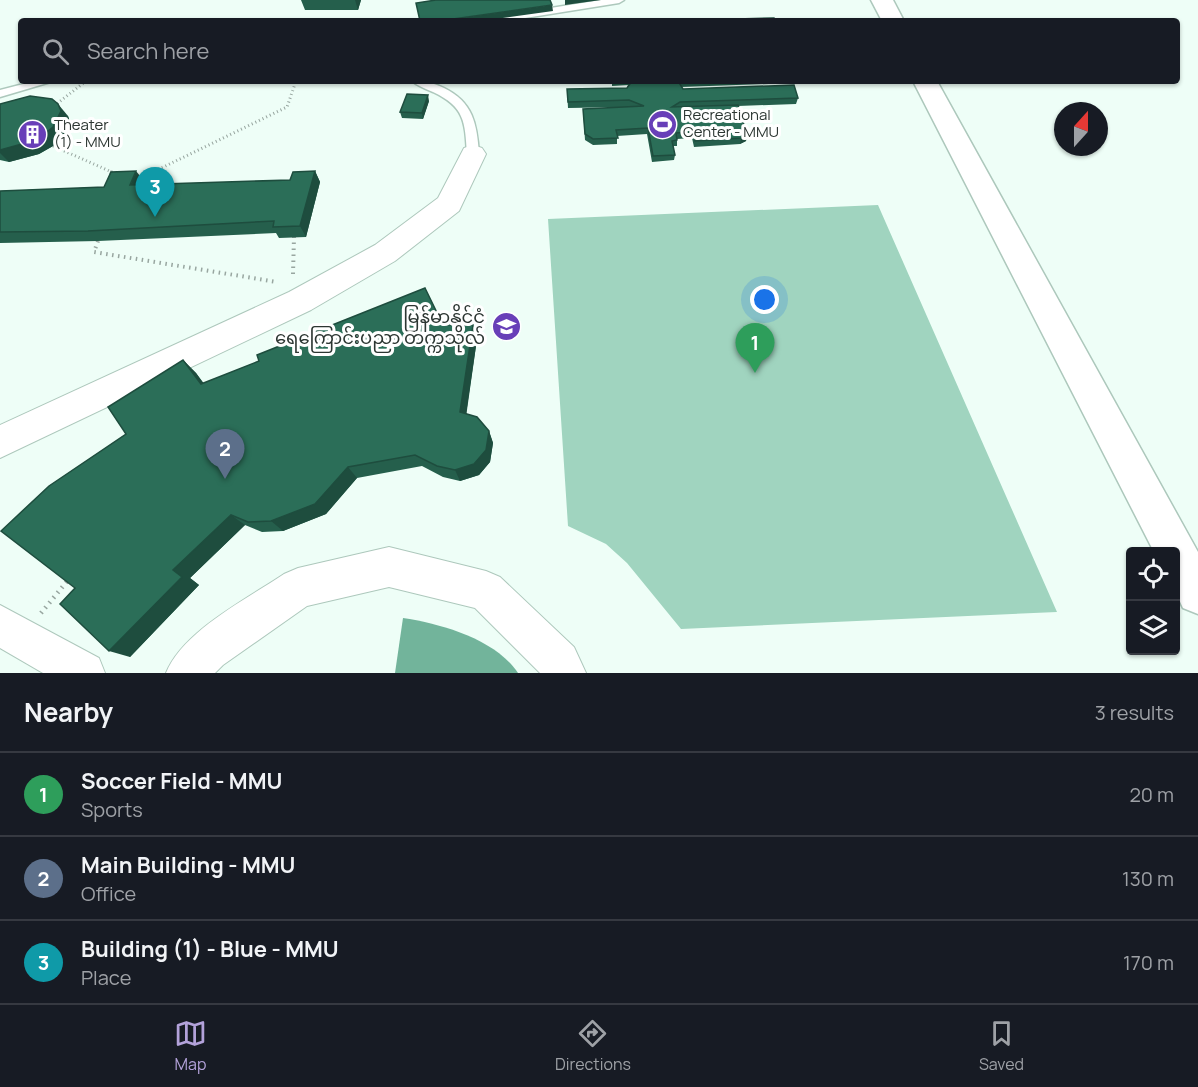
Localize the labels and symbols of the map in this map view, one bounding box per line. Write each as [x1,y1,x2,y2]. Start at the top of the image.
north arrow [1054,102,1108,156]
place label: Recreational Center - MMU [683,104,779,142]
sports icon: Recreational Center - MMU [646,108,678,140]
place label: Theater (1) - MMU [54,114,121,152]
building icon: Theater (1) - MMU [17,118,49,150]
pin: 3 [136,168,174,217]
your location [750,285,779,314]
place label: မြန်မာနိုင်ငံ ရေကြောင်းပညာ တက္ကသိုလ် [275,303,485,353]
school or university icon: မြန်မာနိုင်ငံ ရေကြောင်းပညာ တက္ကသိုလ် [490,311,522,343]
pin: 1 [736,324,774,373]
pin: 2 [206,430,244,479]

